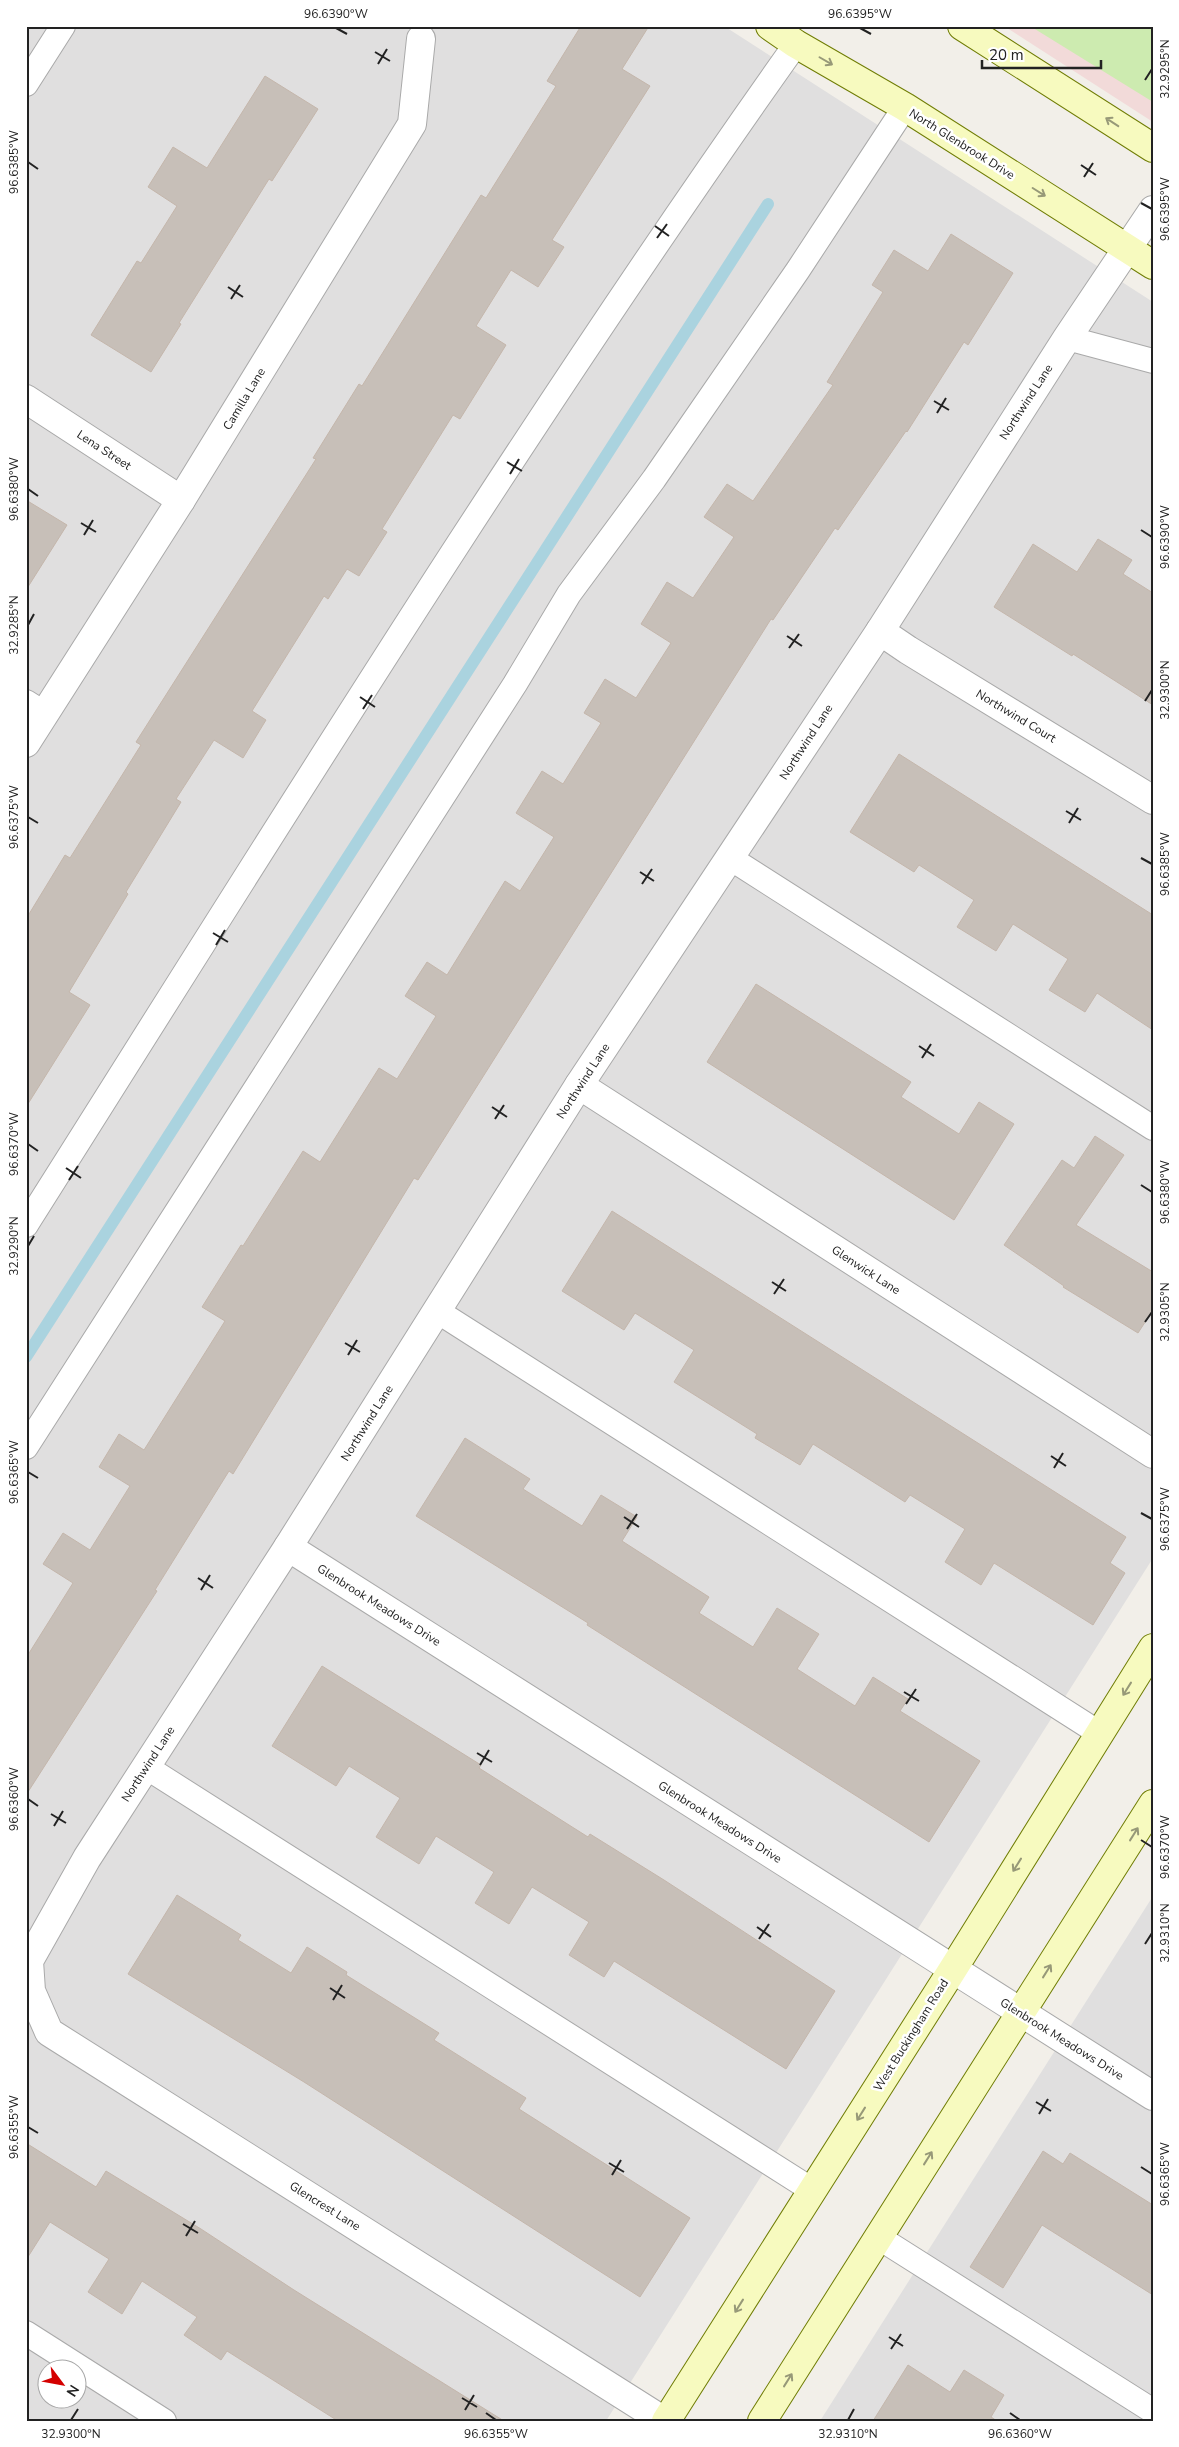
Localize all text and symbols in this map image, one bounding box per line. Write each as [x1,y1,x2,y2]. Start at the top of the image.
text: 96.6390°W [304,6,368,22]
text: 96.6395°W [828,6,892,22]
scale bar [982,38,1100,70]
text: 32.9295°N [1157,39,1173,99]
text: 20 m [989,45,1024,65]
one-way arrow [818,57,832,67]
street label: North Glenbrook Drive [906,105,1018,183]
one-way arrow [1105,117,1119,127]
text: 96.6385°W [6,130,22,194]
text: 96.6395°W [1157,177,1173,241]
one-way arrow [1031,188,1045,198]
street label: Northwind Lane [996,361,1056,443]
street label: Camilla Lane [219,365,269,433]
street label: Lena Street [74,426,135,474]
text: 96.6380°W [6,457,22,521]
text: 96.6390°W [1157,505,1173,569]
text: 32.9285°N [6,595,22,655]
text: 32.9300°N [1157,660,1173,720]
street label: Northwind Court [973,686,1060,747]
street label: Northwind Lane [776,701,836,783]
text: 96.6375°W [6,785,22,849]
text: 96.6385°W [1157,832,1173,896]
street label: Northwind Lane [553,1040,613,1122]
text: 96.6370°W [6,1112,22,1176]
text: 96.6380°W [1157,1160,1173,1224]
text: 32.9290°N [6,1216,22,1276]
street label: Glenwick Lane [829,1242,903,1298]
text: 32.9305°N [1157,1282,1173,1342]
street label: Northwind Lane [337,1382,397,1464]
text: 96.6365°W [6,1440,22,1504]
text: 96.6375°W [1157,1487,1173,1551]
street label: Glenbrook Meadows Drive [314,1560,444,1650]
one-way arrow [1122,1682,1132,1696]
street label: Northwind Lane [118,1723,178,1805]
text: 96.6360°W [6,1767,22,1831]
street label: Glenbrook Meadows Drive [655,1777,785,1867]
text: 96.6370°W [1157,1815,1173,1879]
one-way arrow [1128,1827,1139,1841]
one-way arrow [1012,1858,1022,1872]
text: 32.9310°N [1157,1903,1173,1963]
one-way arrow [1042,1965,1052,1979]
street label: West Buckingham Road [870,1976,952,2094]
street label: Glenbrook Meadows Drive [997,1994,1127,2084]
text: 96.6355°W [6,2095,22,2159]
one-way arrow [855,2106,865,2120]
text: 96.6365°W [1157,2142,1173,2206]
one-way arrow [924,2151,934,2165]
street label: Glencrest Lane [287,2178,363,2234]
one-way arrow [733,2299,743,2313]
north arrow [38,2360,88,2410]
one-way arrow [783,2373,793,2387]
text: N [62,2381,83,2400]
text: 32.9300°N [41,2426,101,2442]
text: 96.6355°W [464,2426,528,2442]
text: 32.9310°N [818,2426,878,2442]
text: 96.6360°W [988,2426,1052,2442]

